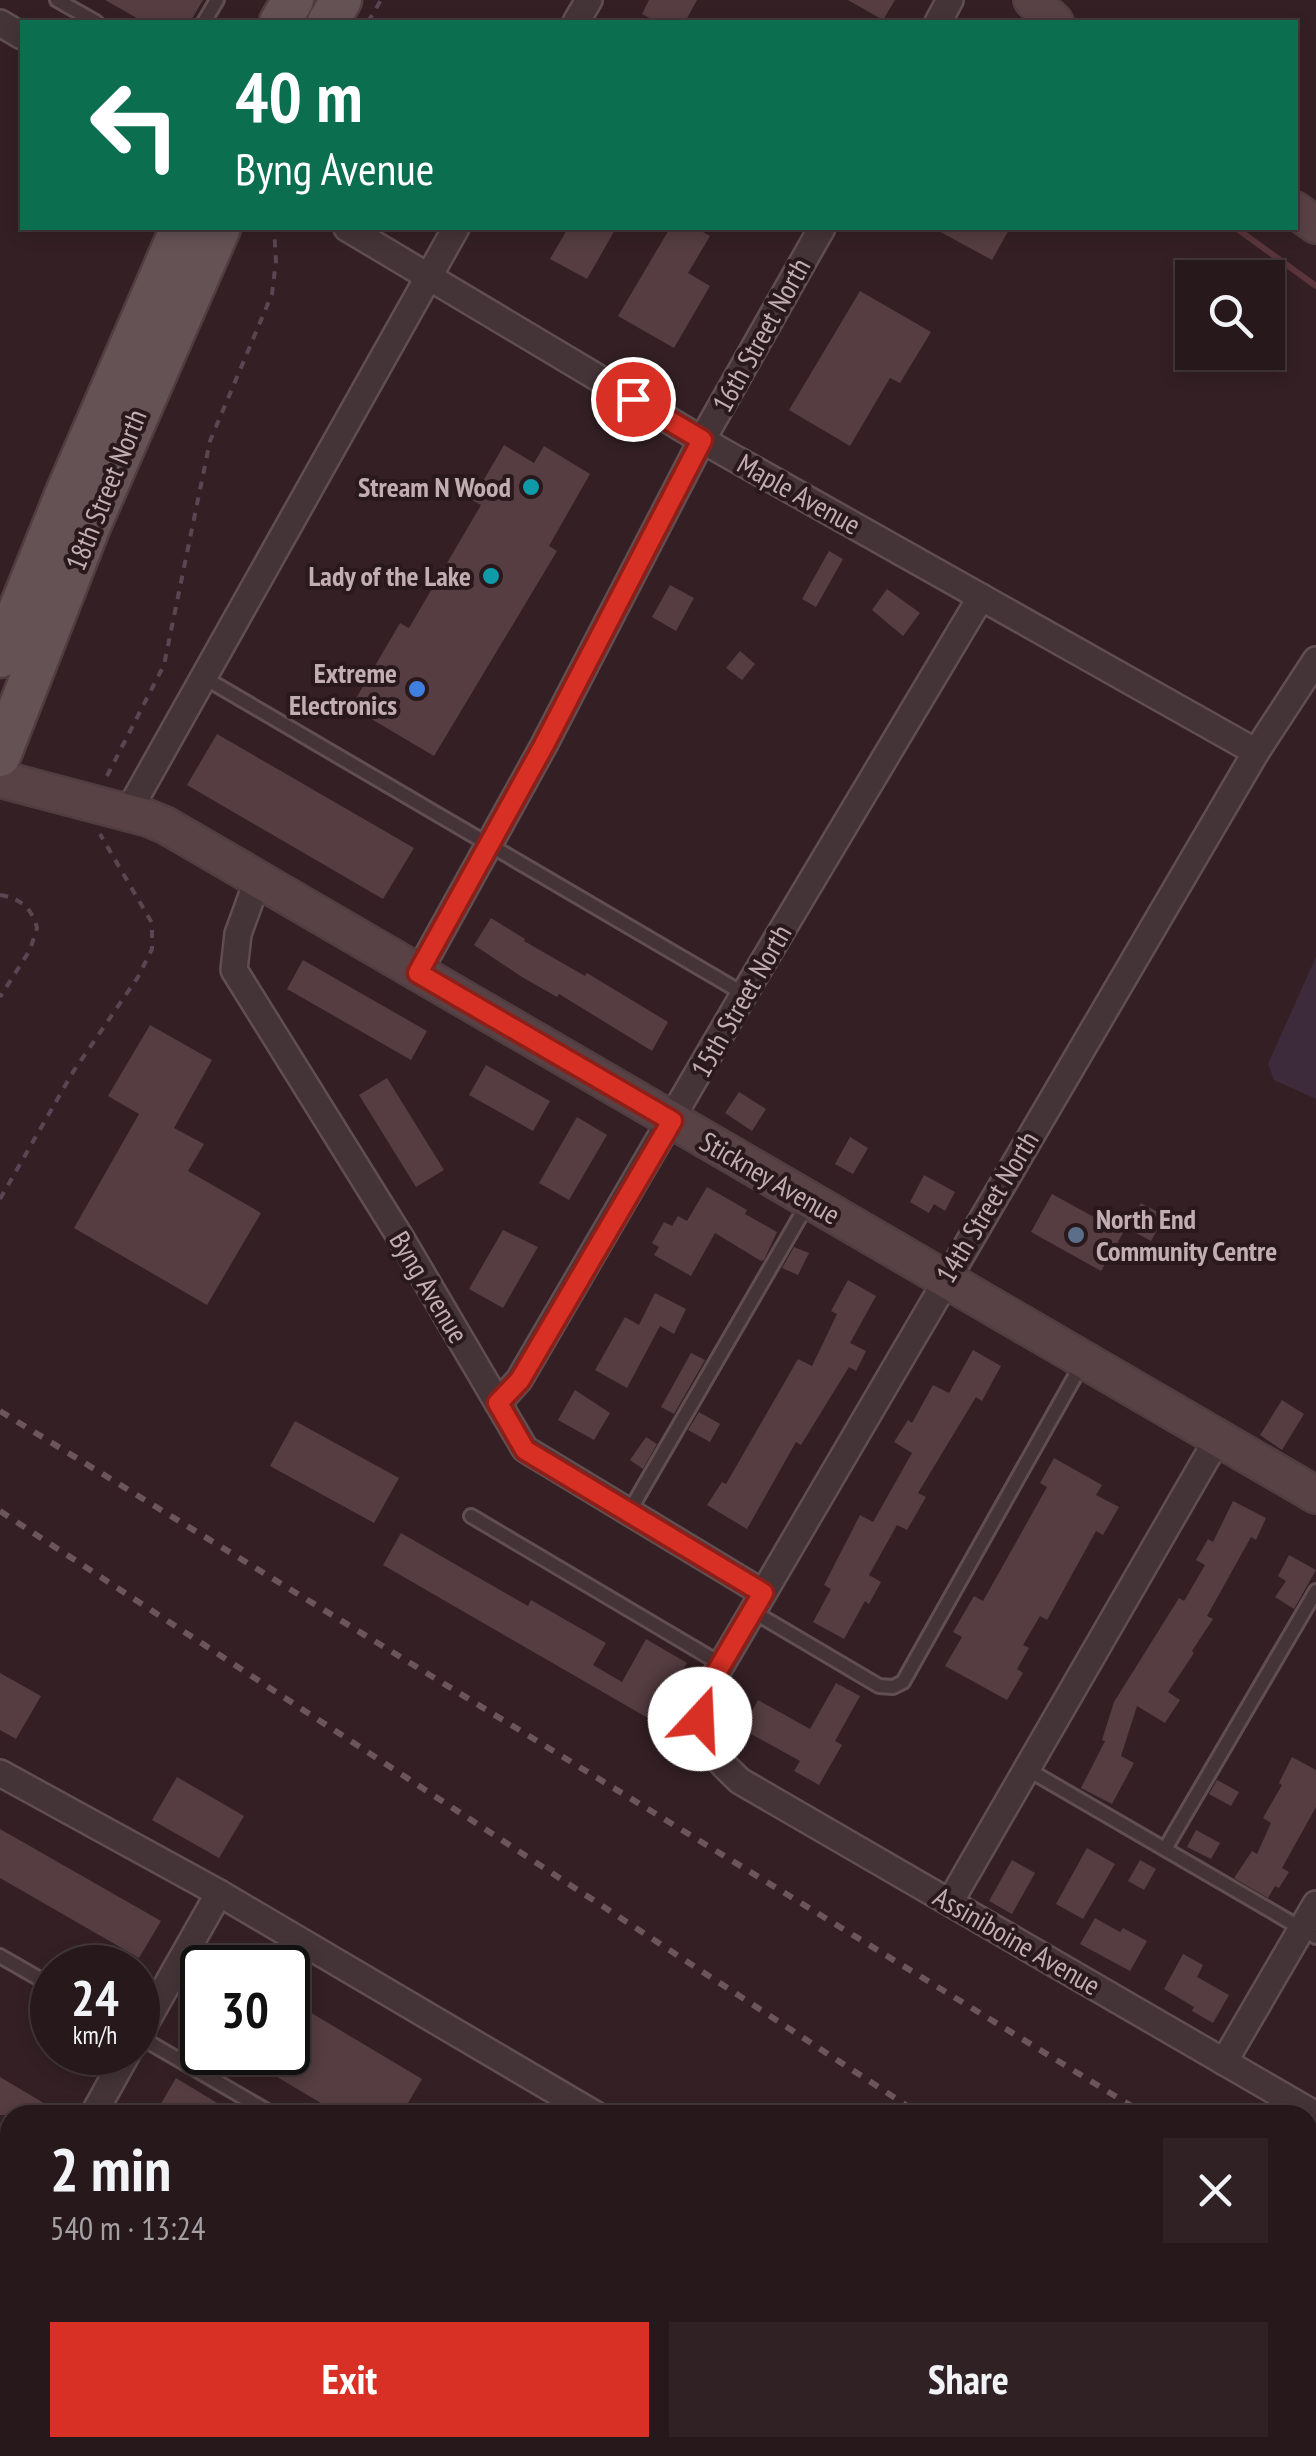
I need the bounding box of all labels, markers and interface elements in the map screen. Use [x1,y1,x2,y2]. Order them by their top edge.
text: 40 m [235,51,363,141]
icon: left [70,60,200,190]
text: Byng Avenue [235,139,434,197]
street label: 16th Street North [703,251,818,418]
map controls [1175,260,1285,370]
button: search [1175,260,1285,370]
pin [591,357,676,442]
icon: arrive [606,372,661,427]
street label: 18th Street North [56,404,155,576]
street label: Maple Avenue [731,445,867,543]
place label: Stream N Wood [358,468,511,505]
marker: Stream N Wood [520,476,542,498]
place label: Lady of the Lake [308,557,471,594]
marker: Lady of the Lake [480,565,502,587]
place label: Extreme Electronics [289,654,397,723]
marker: Extreme Electronics [406,678,428,700]
street label: 15th Street North [682,918,799,1084]
street label: Stickney Avenue [694,1123,847,1233]
street label: 14th Street North [927,1124,1046,1289]
place label: North End Community Centre [1096,1200,1277,1269]
street label: Byng Avenue [382,1224,477,1349]
marker: North End Community Centre [1065,1224,1087,1246]
position arrow [648,1667,752,1771]
street label: Assiniboine Avenue [927,1878,1107,2003]
speed limit sign: 30 [180,1945,310,2075]
text: 24 [71,1965,119,2030]
text: km/h [73,2019,117,2051]
text: 2 min [50,2130,171,2208]
button: close [1163,2138,1268,2243]
text: 540 m · 13:24 [50,2207,205,2249]
button: Exit [50,2322,649,2437]
button: Share [669,2322,1268,2437]

